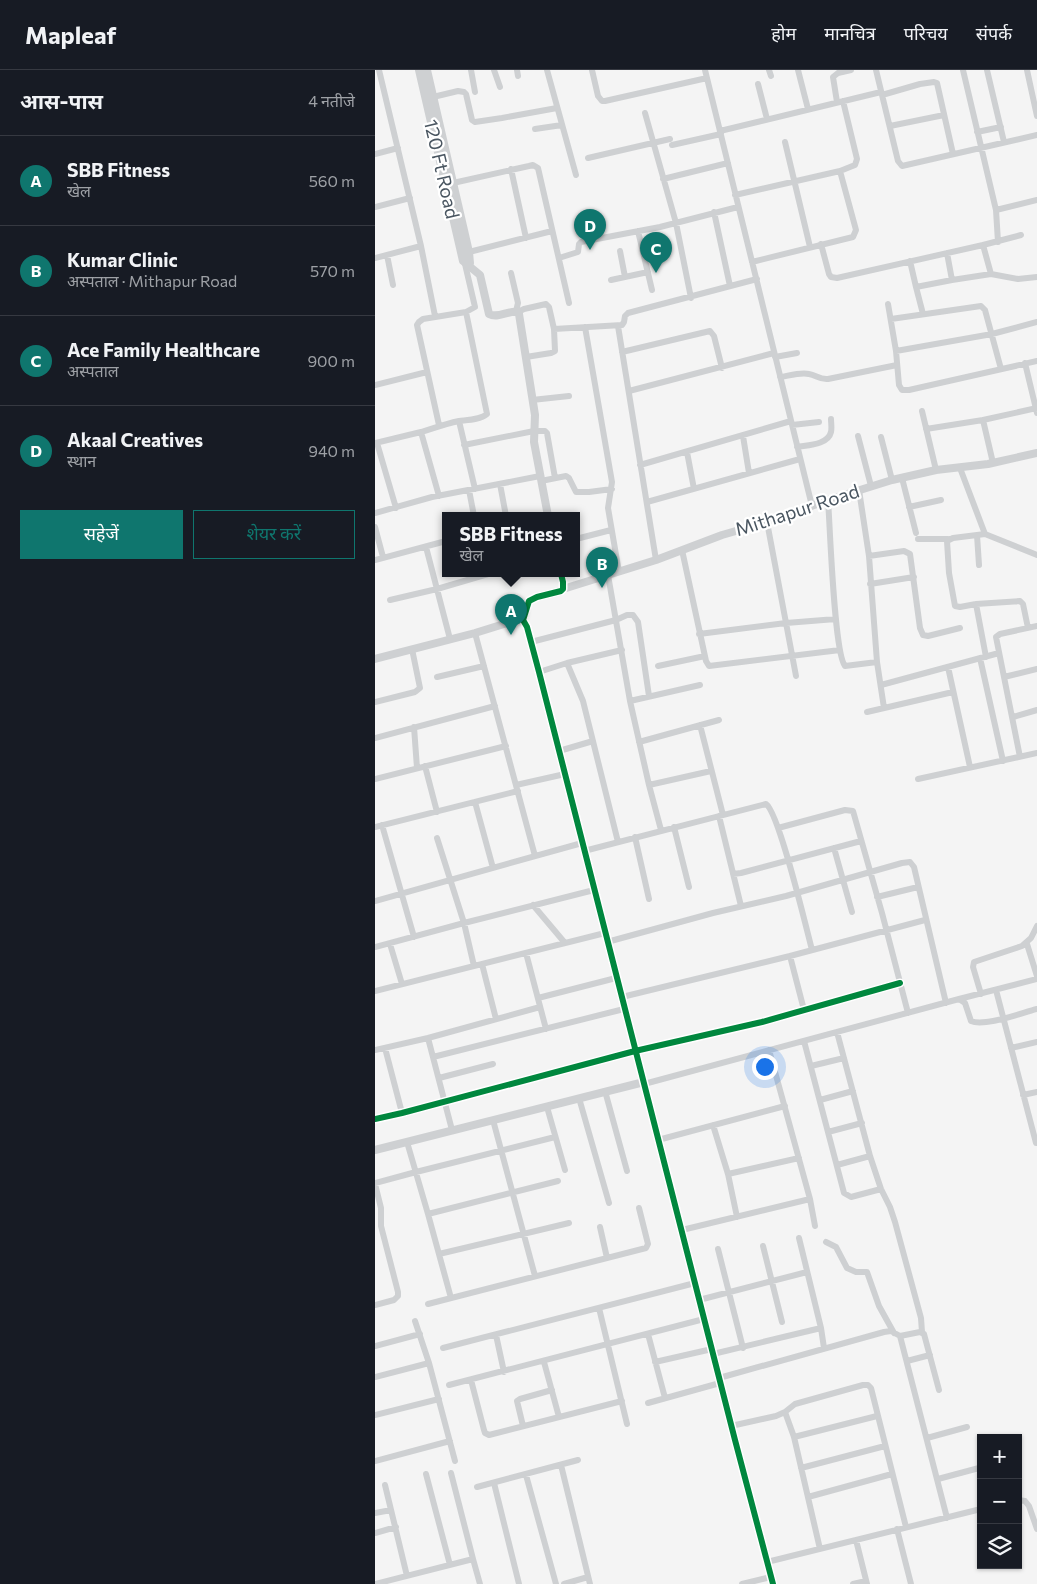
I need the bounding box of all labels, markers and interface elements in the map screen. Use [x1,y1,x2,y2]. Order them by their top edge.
text: Mapleaf [25,20,116,49]
text: होम [771,22,796,44]
text: मानचित्र [824,22,876,44]
text: परिचय [904,22,948,44]
text: संपर्क [976,22,1012,44]
text: आस-पास [20,88,103,113]
text: 4 नतीजे [308,91,355,110]
street label: 120 Ft Road [420,117,465,221]
text: SBB Fitness [67,158,170,181]
text: A [30,171,42,190]
text: 560 m [309,171,355,190]
text: खेल [67,181,91,200]
pin: D [574,209,606,250]
pin: C [640,232,672,273]
text: Kumar Clinic [67,248,178,271]
text: B [31,261,41,280]
text: 570 m [310,261,355,280]
text: अस्पताल · Mithapur Road [67,271,237,290]
text: Ace Family Healthcare [67,338,260,361]
text: C [31,351,41,370]
text: 900 m [307,351,355,370]
text: अस्पताल [67,361,119,380]
text: Akaal Creatives [67,428,203,451]
text: D [30,441,42,460]
text: 940 m [308,441,355,460]
text: स्थान [67,451,96,470]
street label: Mithapur Road [732,479,862,540]
button: सहेजें [20,510,183,559]
button: शेयर करें [193,510,355,559]
popup [442,512,580,577]
text: SBB Fitness [459,522,563,545]
text: खेल [459,545,483,564]
pin: B [586,547,618,588]
pin: A [495,594,527,635]
your location [752,1054,778,1080]
map controls [977,1434,1022,1569]
button: + [977,1434,1022,1479]
button: − [977,1479,1022,1524]
button: layers [977,1524,1022,1569]

